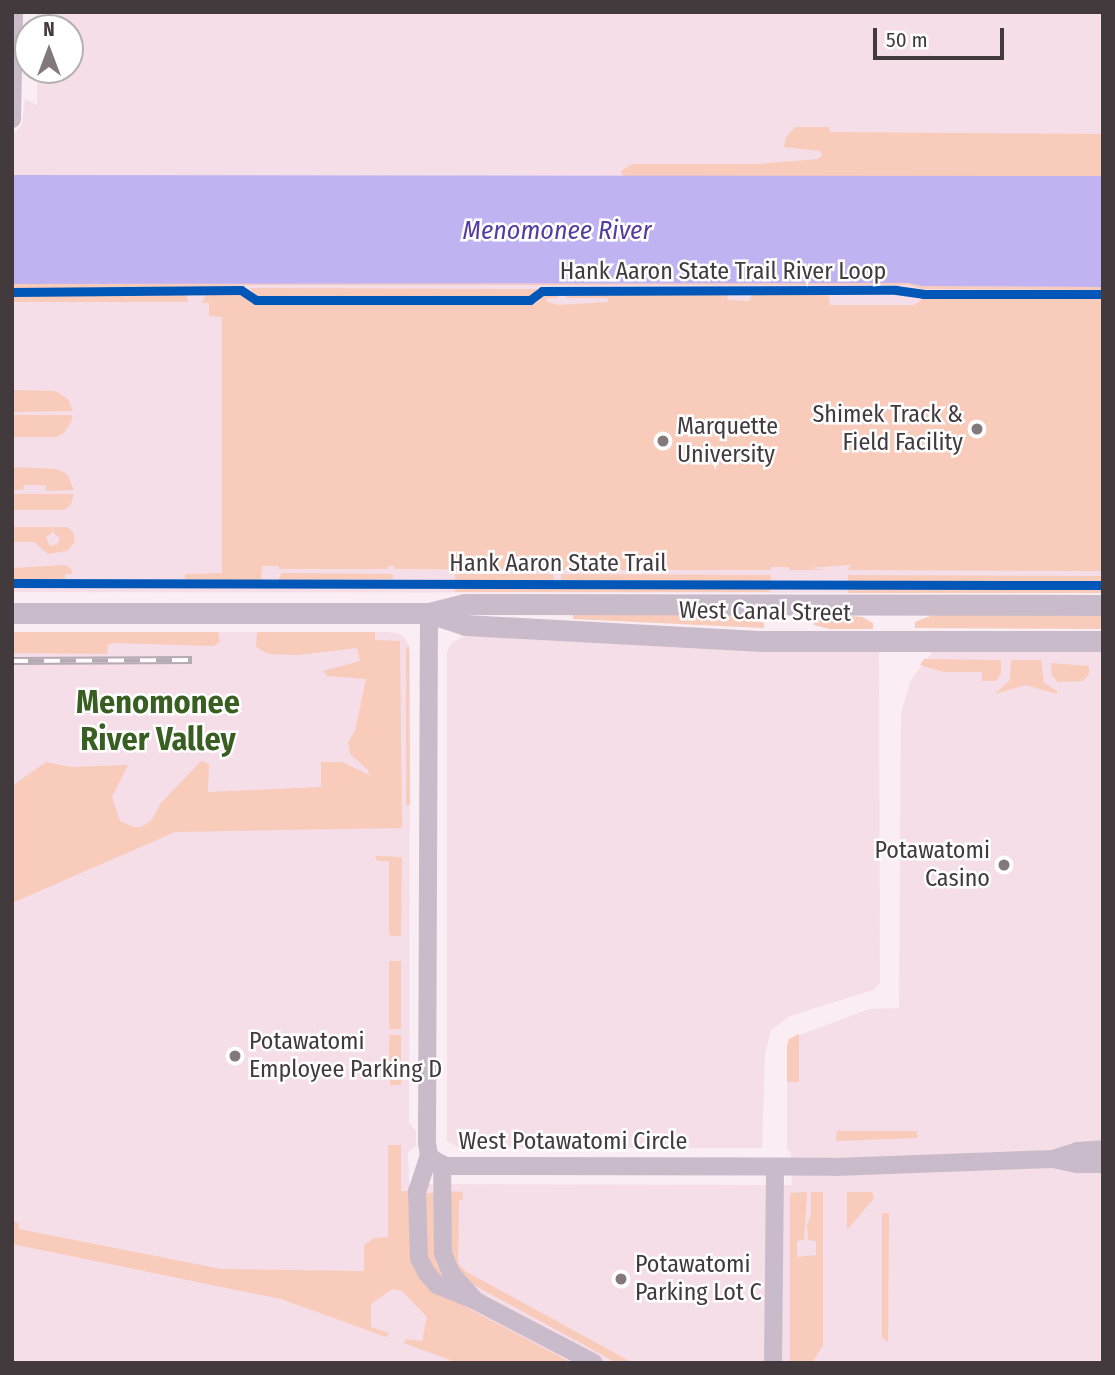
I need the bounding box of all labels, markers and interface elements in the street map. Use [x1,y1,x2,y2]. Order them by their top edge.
north arrow [14,14,84,84]
scale bar [877,14,1008,58]
text: N [43,18,55,41]
text: 50 m [886,27,928,53]
water label: Menomonee River [463,215,651,247]
street label: Hank Aaron State Trail River Loop [560,258,886,286]
place label: Shimek Track & Field Facility [812,401,963,457]
place label: Marquette University [677,413,778,469]
marker: Shimek Track & Field Facility [969,421,985,437]
marker: Marquette University [655,433,671,449]
street label: Hank Aaron State Trail [449,550,667,578]
street label: West Canal Street [679,596,851,628]
district label: Menomonee River Valley [76,684,240,759]
place label: Potawatomi Casino [874,837,990,893]
marker: Potawatomi Casino [996,857,1012,873]
place label: Potawatomi Employee Parking D [249,1028,442,1084]
marker: Potawatomi Employee Parking D [227,1048,243,1064]
street label: West Potawatomi Circle [459,1128,687,1156]
place label: Potawatomi Parking Lot C [635,1251,762,1307]
marker: Potawatomi Parking Lot C [613,1271,629,1287]

